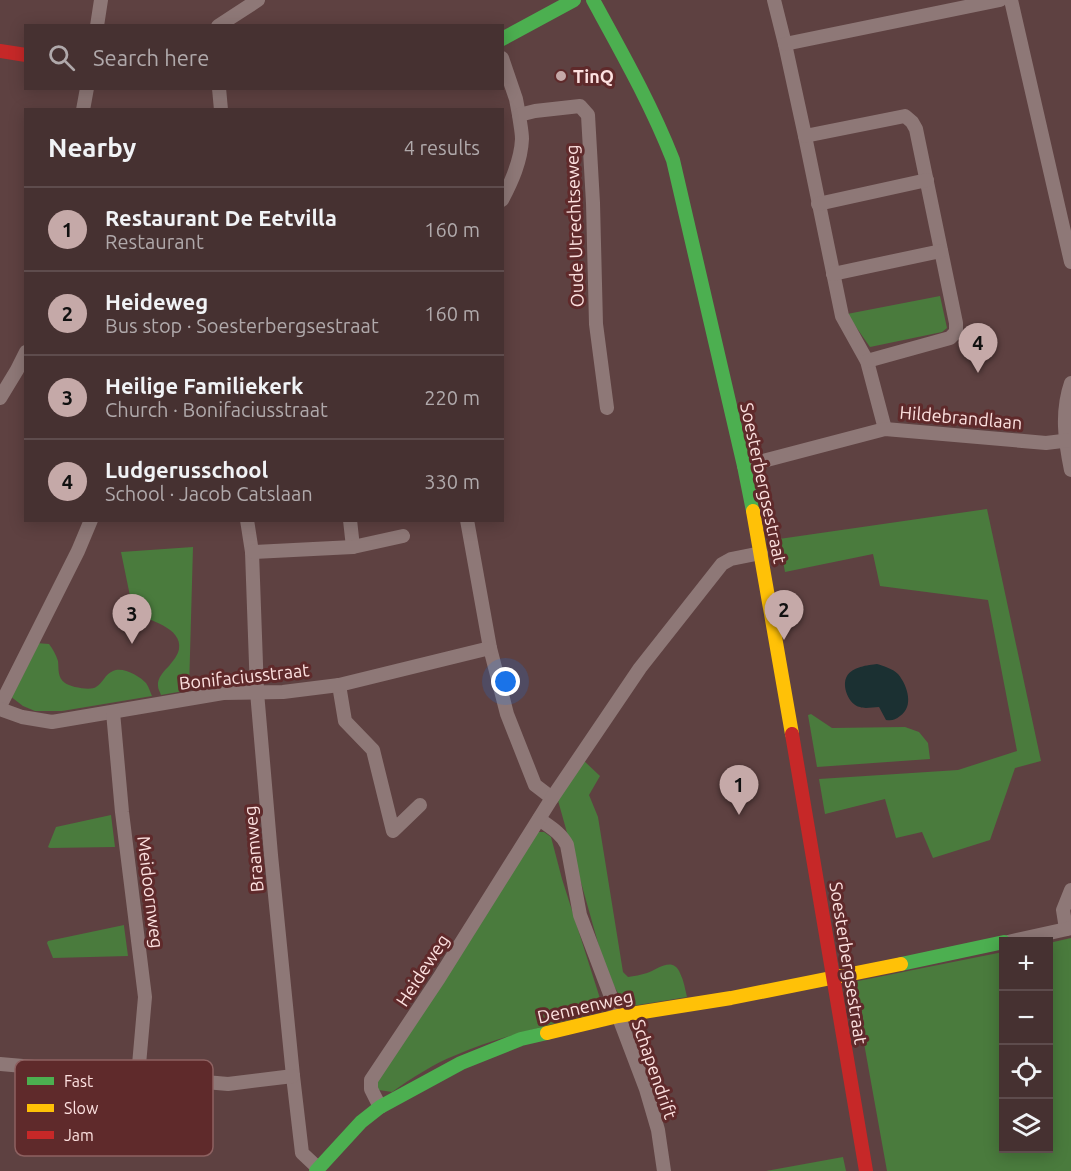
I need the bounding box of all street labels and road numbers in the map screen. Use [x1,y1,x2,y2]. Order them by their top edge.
street label: Oude Utrechtseweg [561,144,587,308]
street label: Soesterbergsestraat [737,401,791,565]
street label: Hildebrandlaan [899,402,1023,432]
street label: Bonifaciusstraat [178,659,310,693]
street label: Braamweg [239,805,267,893]
street label: Meidoornweg [134,835,168,949]
street label: Soesterbergsestraat [826,880,872,1046]
street label: Heideweg [391,930,453,1010]
street label: Dennenweg [535,985,635,1027]
street label: Schapendrift [629,1017,681,1121]

